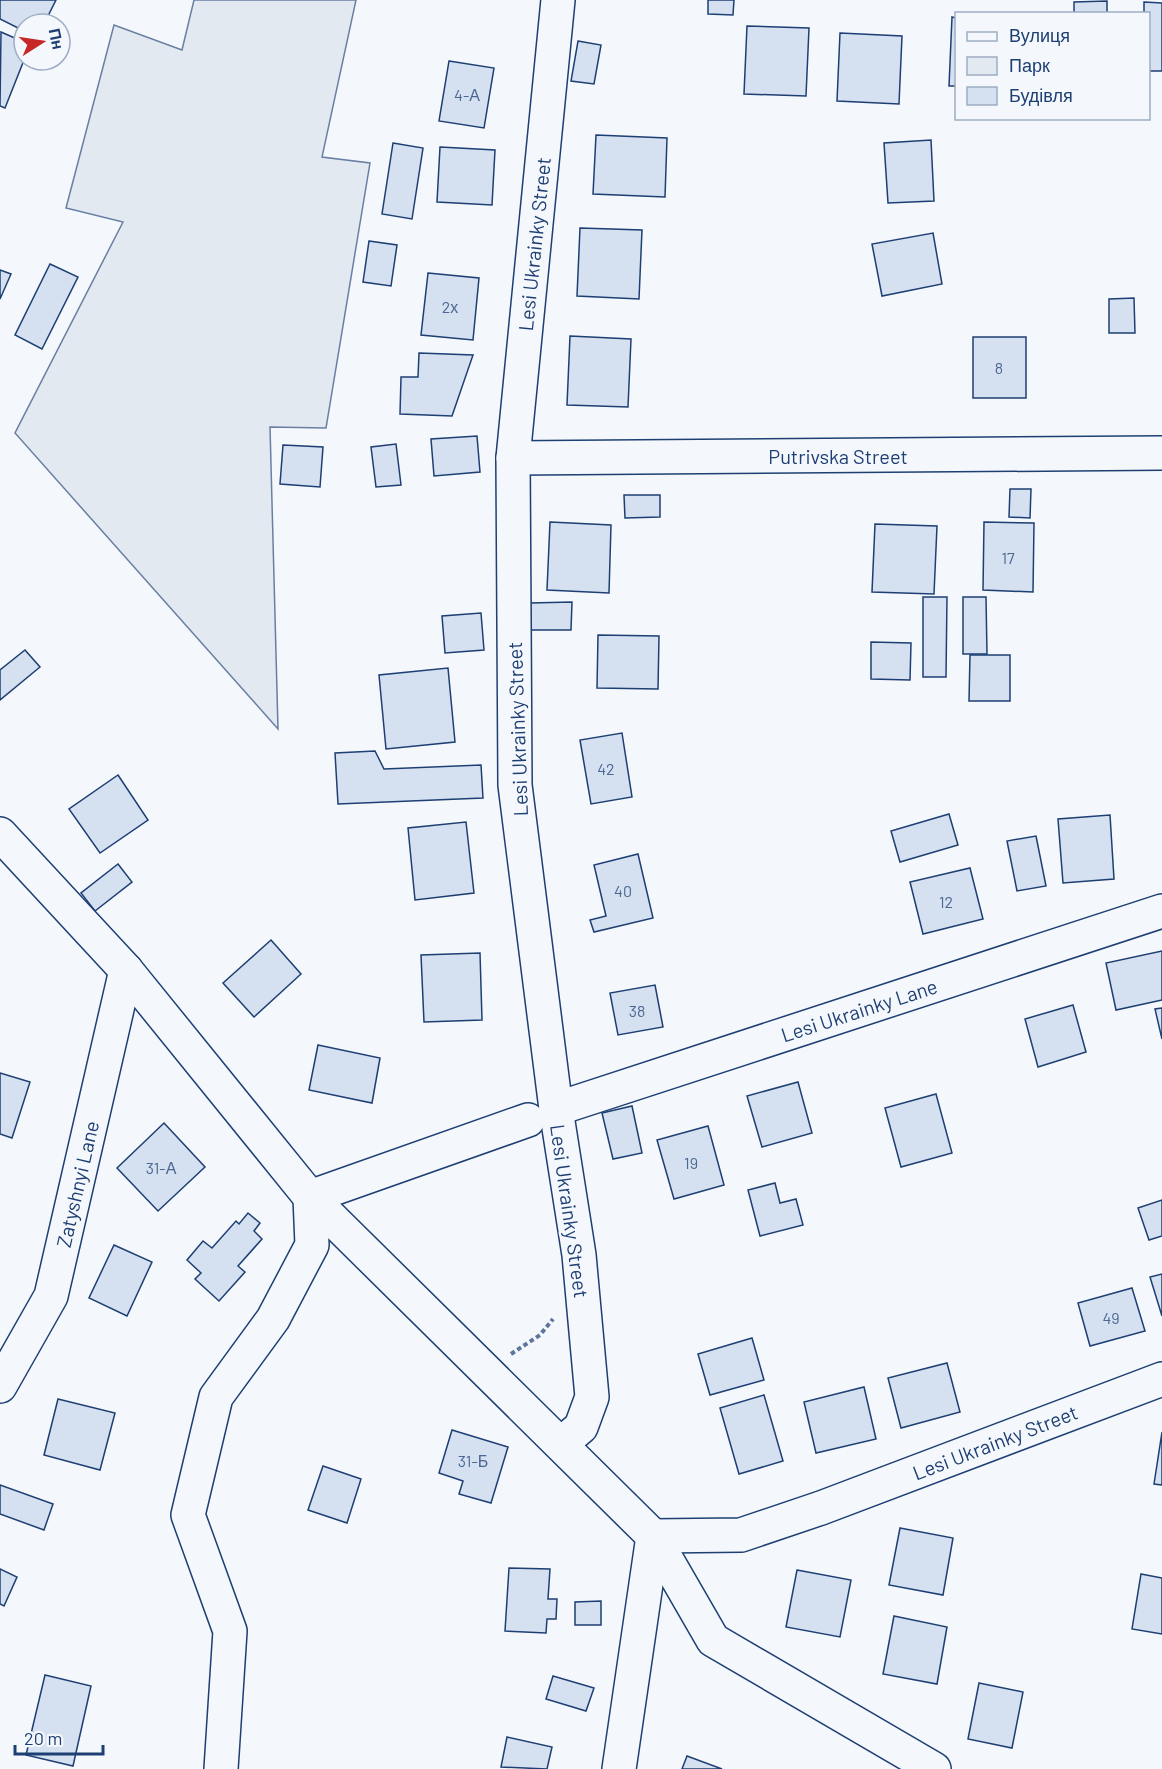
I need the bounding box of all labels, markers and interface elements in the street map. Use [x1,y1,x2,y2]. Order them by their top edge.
north arrow [12,12,72,72]
legend [955,12,1150,120]
text: Вулиця [1009,24,1070,46]
text: Пн [46,26,69,51]
text: Парк [1009,54,1050,76]
text: Будівля [1009,84,1073,106]
house number: 4-А [454,85,480,104]
street label: Lesi Ukrainky Street [513,156,555,332]
house number: 2х [442,297,458,316]
house number: 8 [995,358,1003,377]
street label: Putrivska Street [768,444,908,468]
house number: 17 [1001,548,1015,567]
street label: Lesi Ukrainky Street [502,641,532,817]
house number: 42 [597,759,615,778]
house number: 40 [614,881,632,900]
house number: 12 [939,892,953,911]
street label: Lesi Ukrainky Lane [778,973,940,1047]
house number: 38 [629,1001,645,1020]
street label: Zatyshnyi Lane [51,1118,103,1250]
street label: Lesi Ukrainky Street [546,1123,594,1299]
house number: 19 [684,1153,698,1172]
house number: 31-А [146,1158,177,1177]
house number: 49 [1102,1308,1120,1327]
street label: Lesi Ukrainky Street [909,1399,1081,1485]
house number: 31-Б [458,1451,488,1470]
scale bar [15,1718,104,1756]
text: 20 m [24,1727,62,1749]

